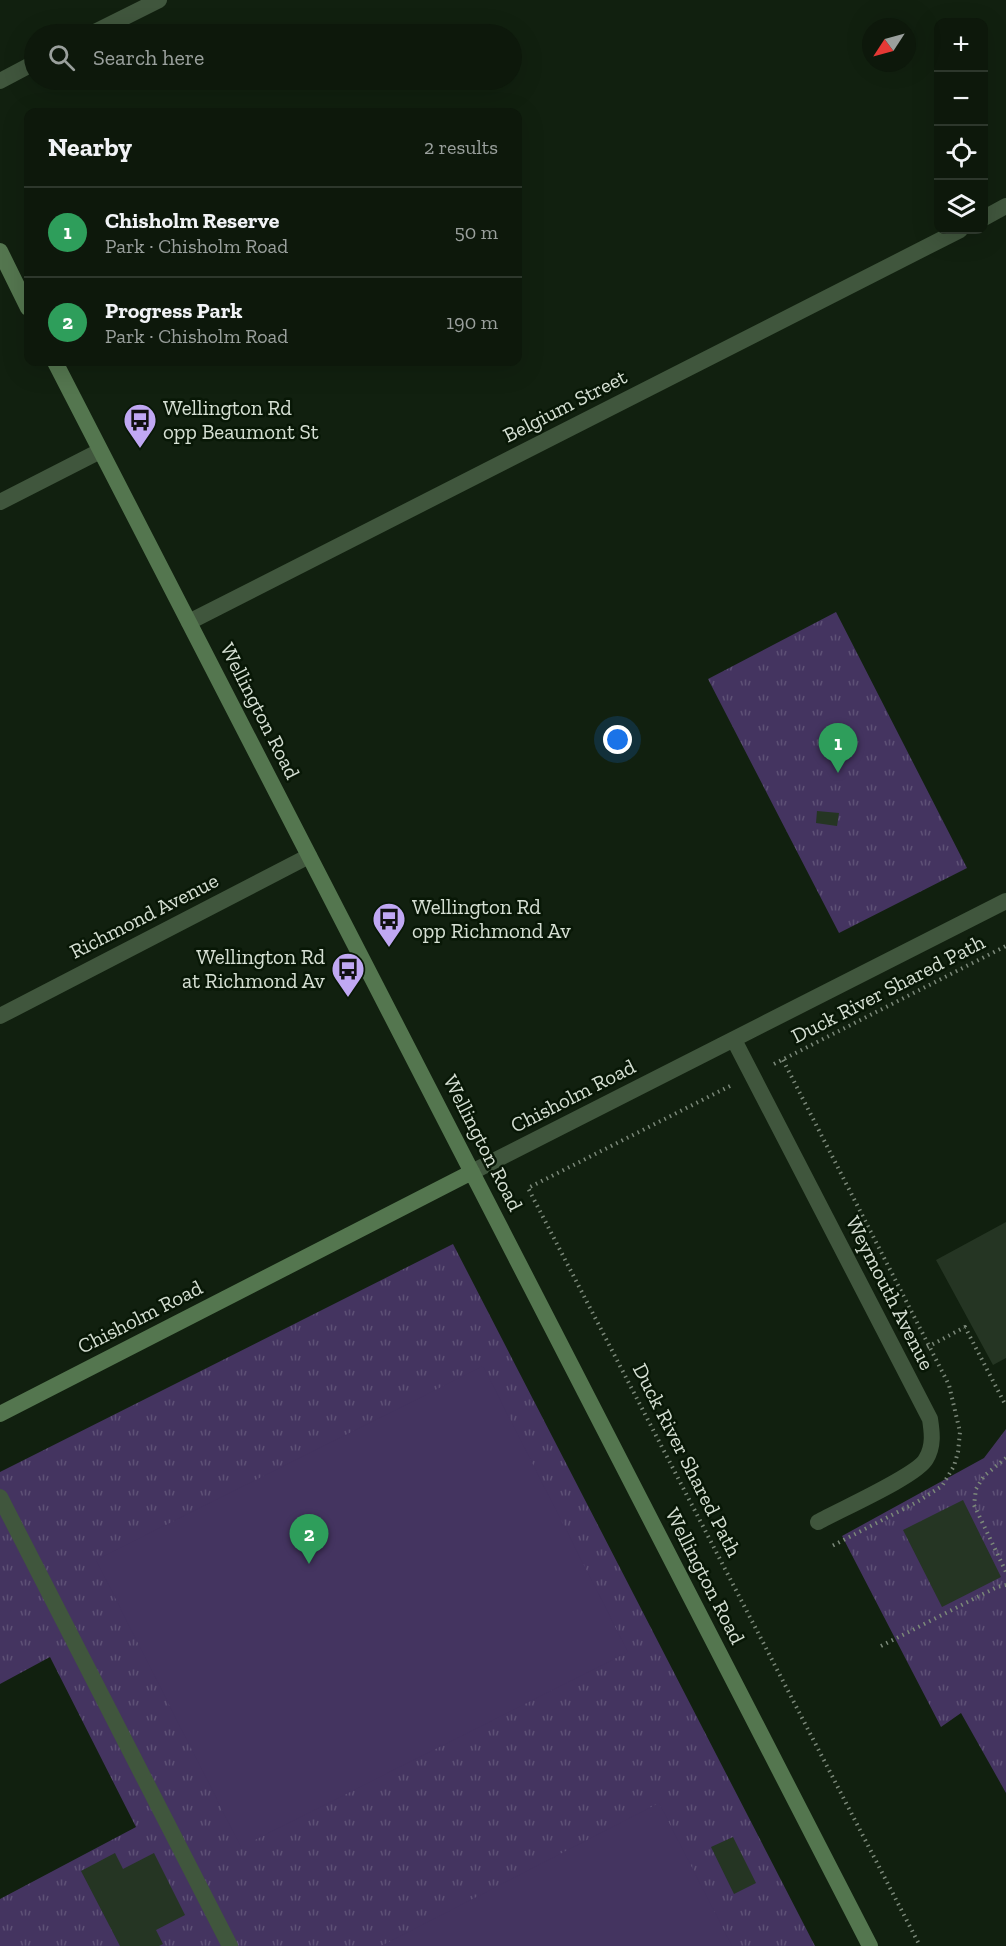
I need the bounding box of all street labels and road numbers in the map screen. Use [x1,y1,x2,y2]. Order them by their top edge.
street label: Belgium Street [499,364,631,447]
street label: Wellington Road [215,638,306,784]
street label: Richmond Avenue [65,867,222,964]
street label: Duck River Shared Path [787,929,989,1048]
street label: Chisholm Road [506,1053,640,1138]
street label: Wellington Road [438,1070,529,1216]
street label: Weymouth Avenue [841,1212,940,1374]
street label: Chisholm Road [73,1274,207,1359]
street label: Duck River Shared Path [628,1359,747,1561]
street label: Wellington Road [660,1503,751,1649]

